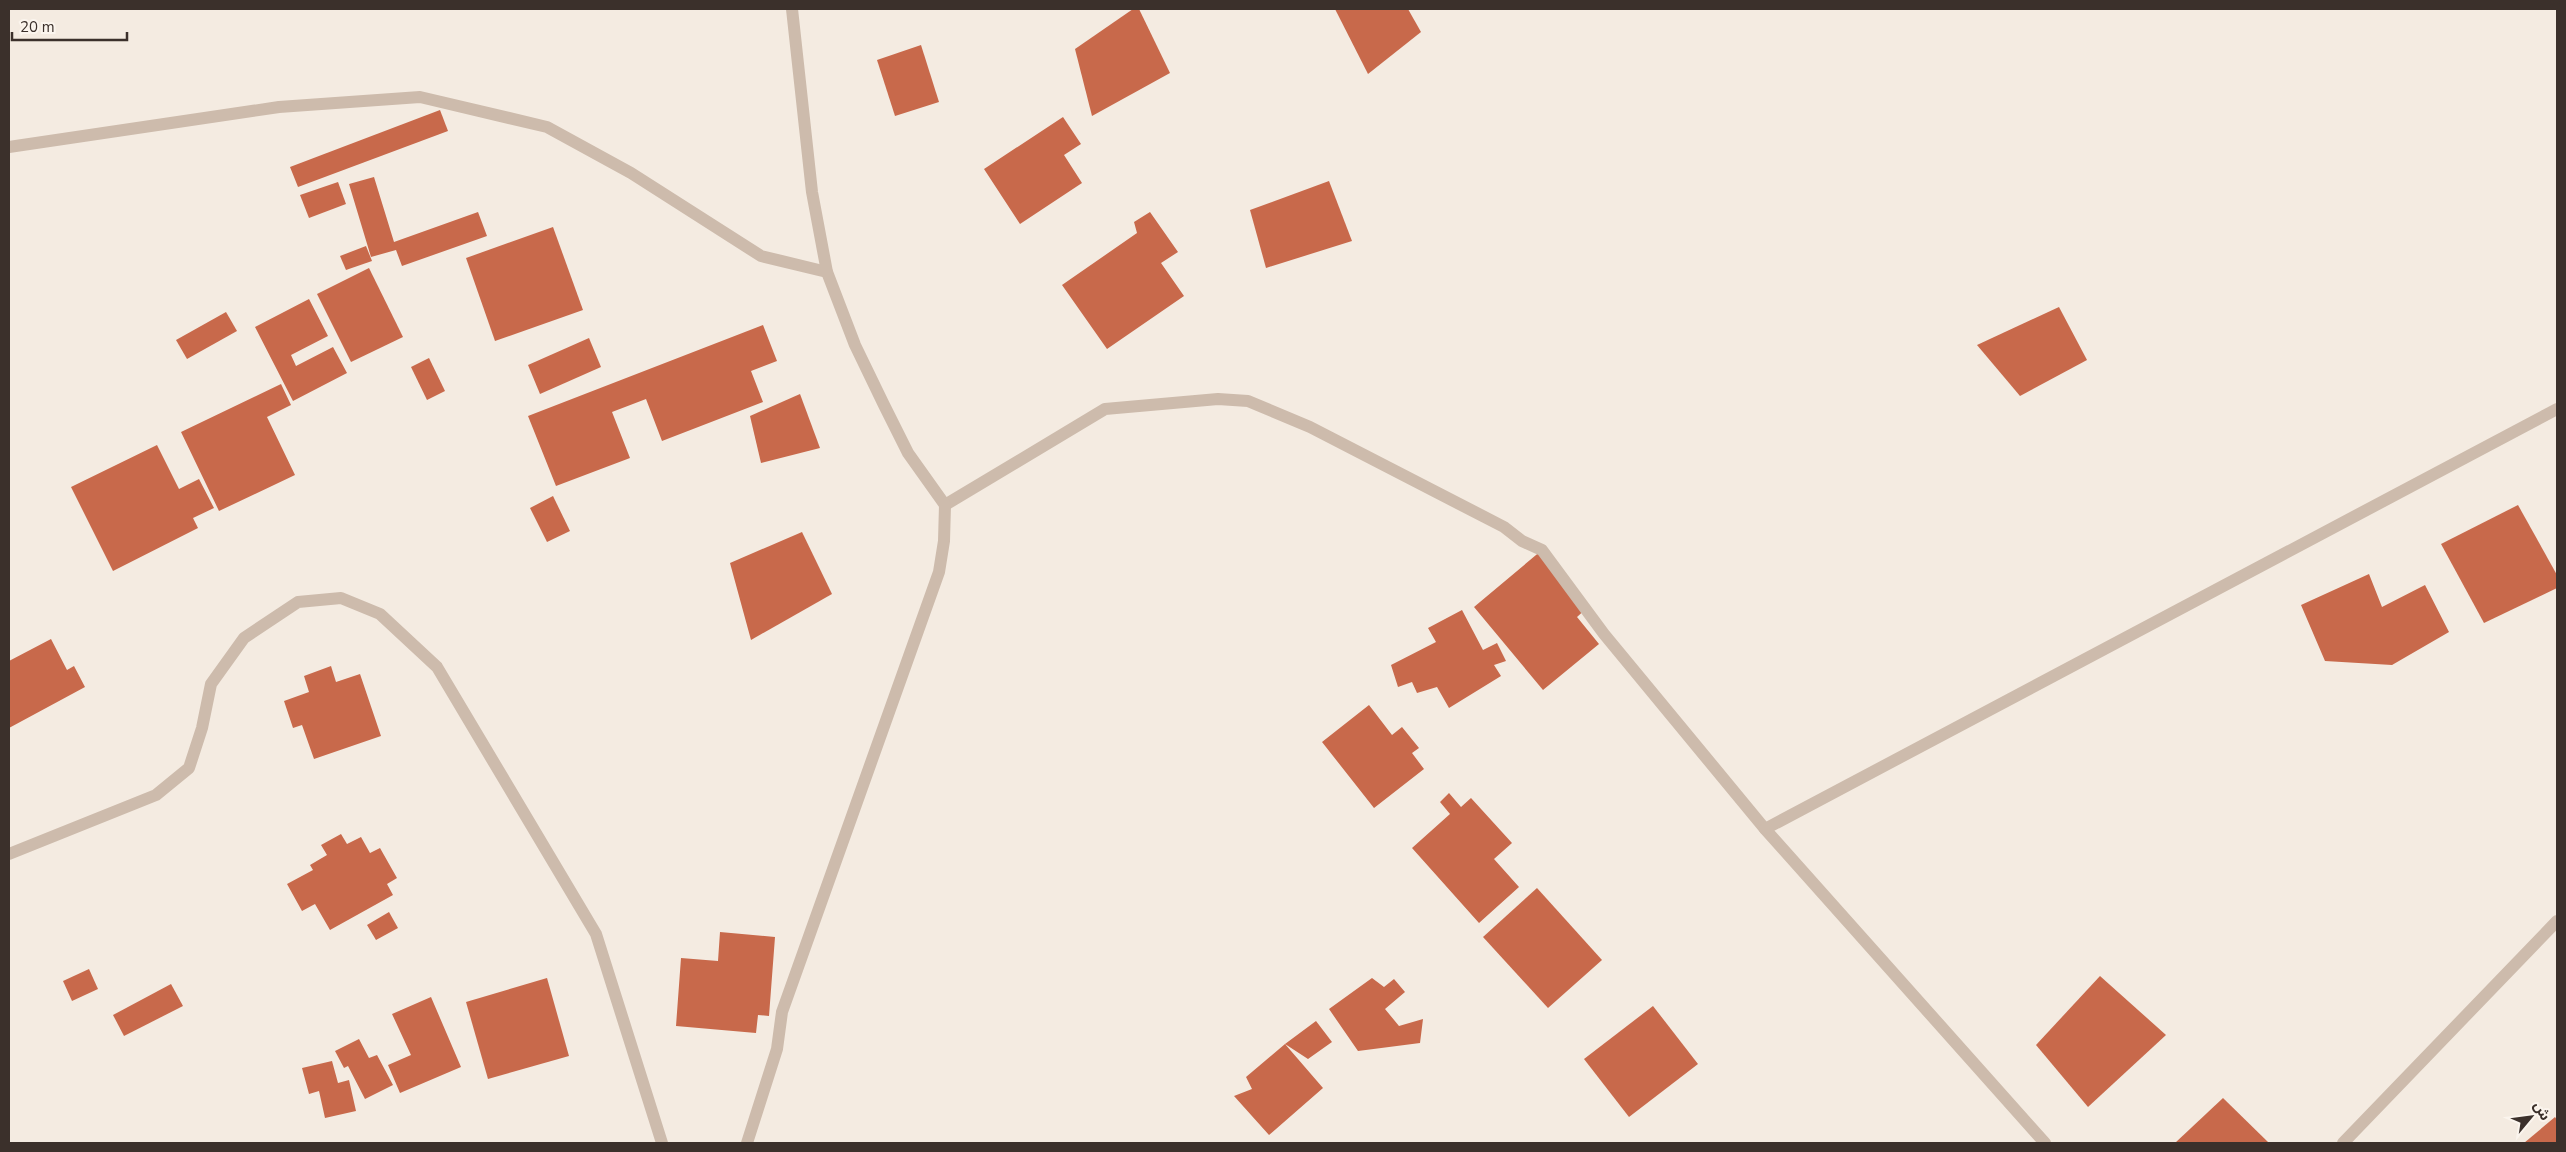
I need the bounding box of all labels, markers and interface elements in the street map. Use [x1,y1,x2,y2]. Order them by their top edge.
scale bar [12,10,128,42]
text: 20 m [20,17,55,37]
north arrow [2506,1092,2556,1142]
text: ش [2529,1098,2555,1124]

